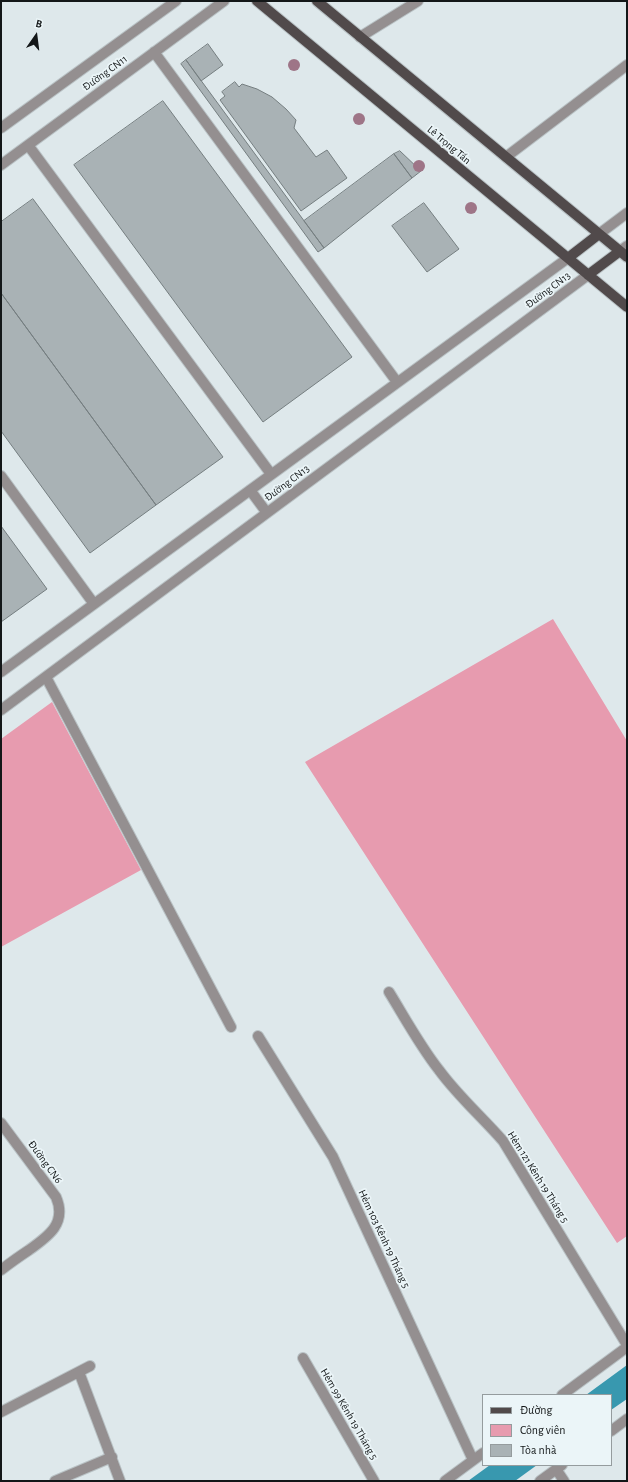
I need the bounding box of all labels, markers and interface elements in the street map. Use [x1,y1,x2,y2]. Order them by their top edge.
north arrow [16,16,56,56]
text: B [35,18,43,30]
street label: Đường CN11 [80,52,130,94]
street label: Lê Trọng Tấn [424,123,474,167]
street label: Đường CN13 [523,269,573,311]
street label: Đường CN13 [262,462,312,504]
street label: Hẻm 121 Kênh 19 Tháng 5 [504,1129,572,1225]
street label: Đường CN6 [25,1138,65,1186]
street label: Hẻm 103 Kênh 19 Tháng 5 [355,1188,413,1290]
street label: Hẻm 99 Kênh 19 Tháng 5 [317,1366,381,1462]
legend [482,1394,612,1466]
text: Đường [520,1404,552,1416]
text: Công viên [520,1424,566,1436]
text: Tòa nhà [520,1444,556,1456]

